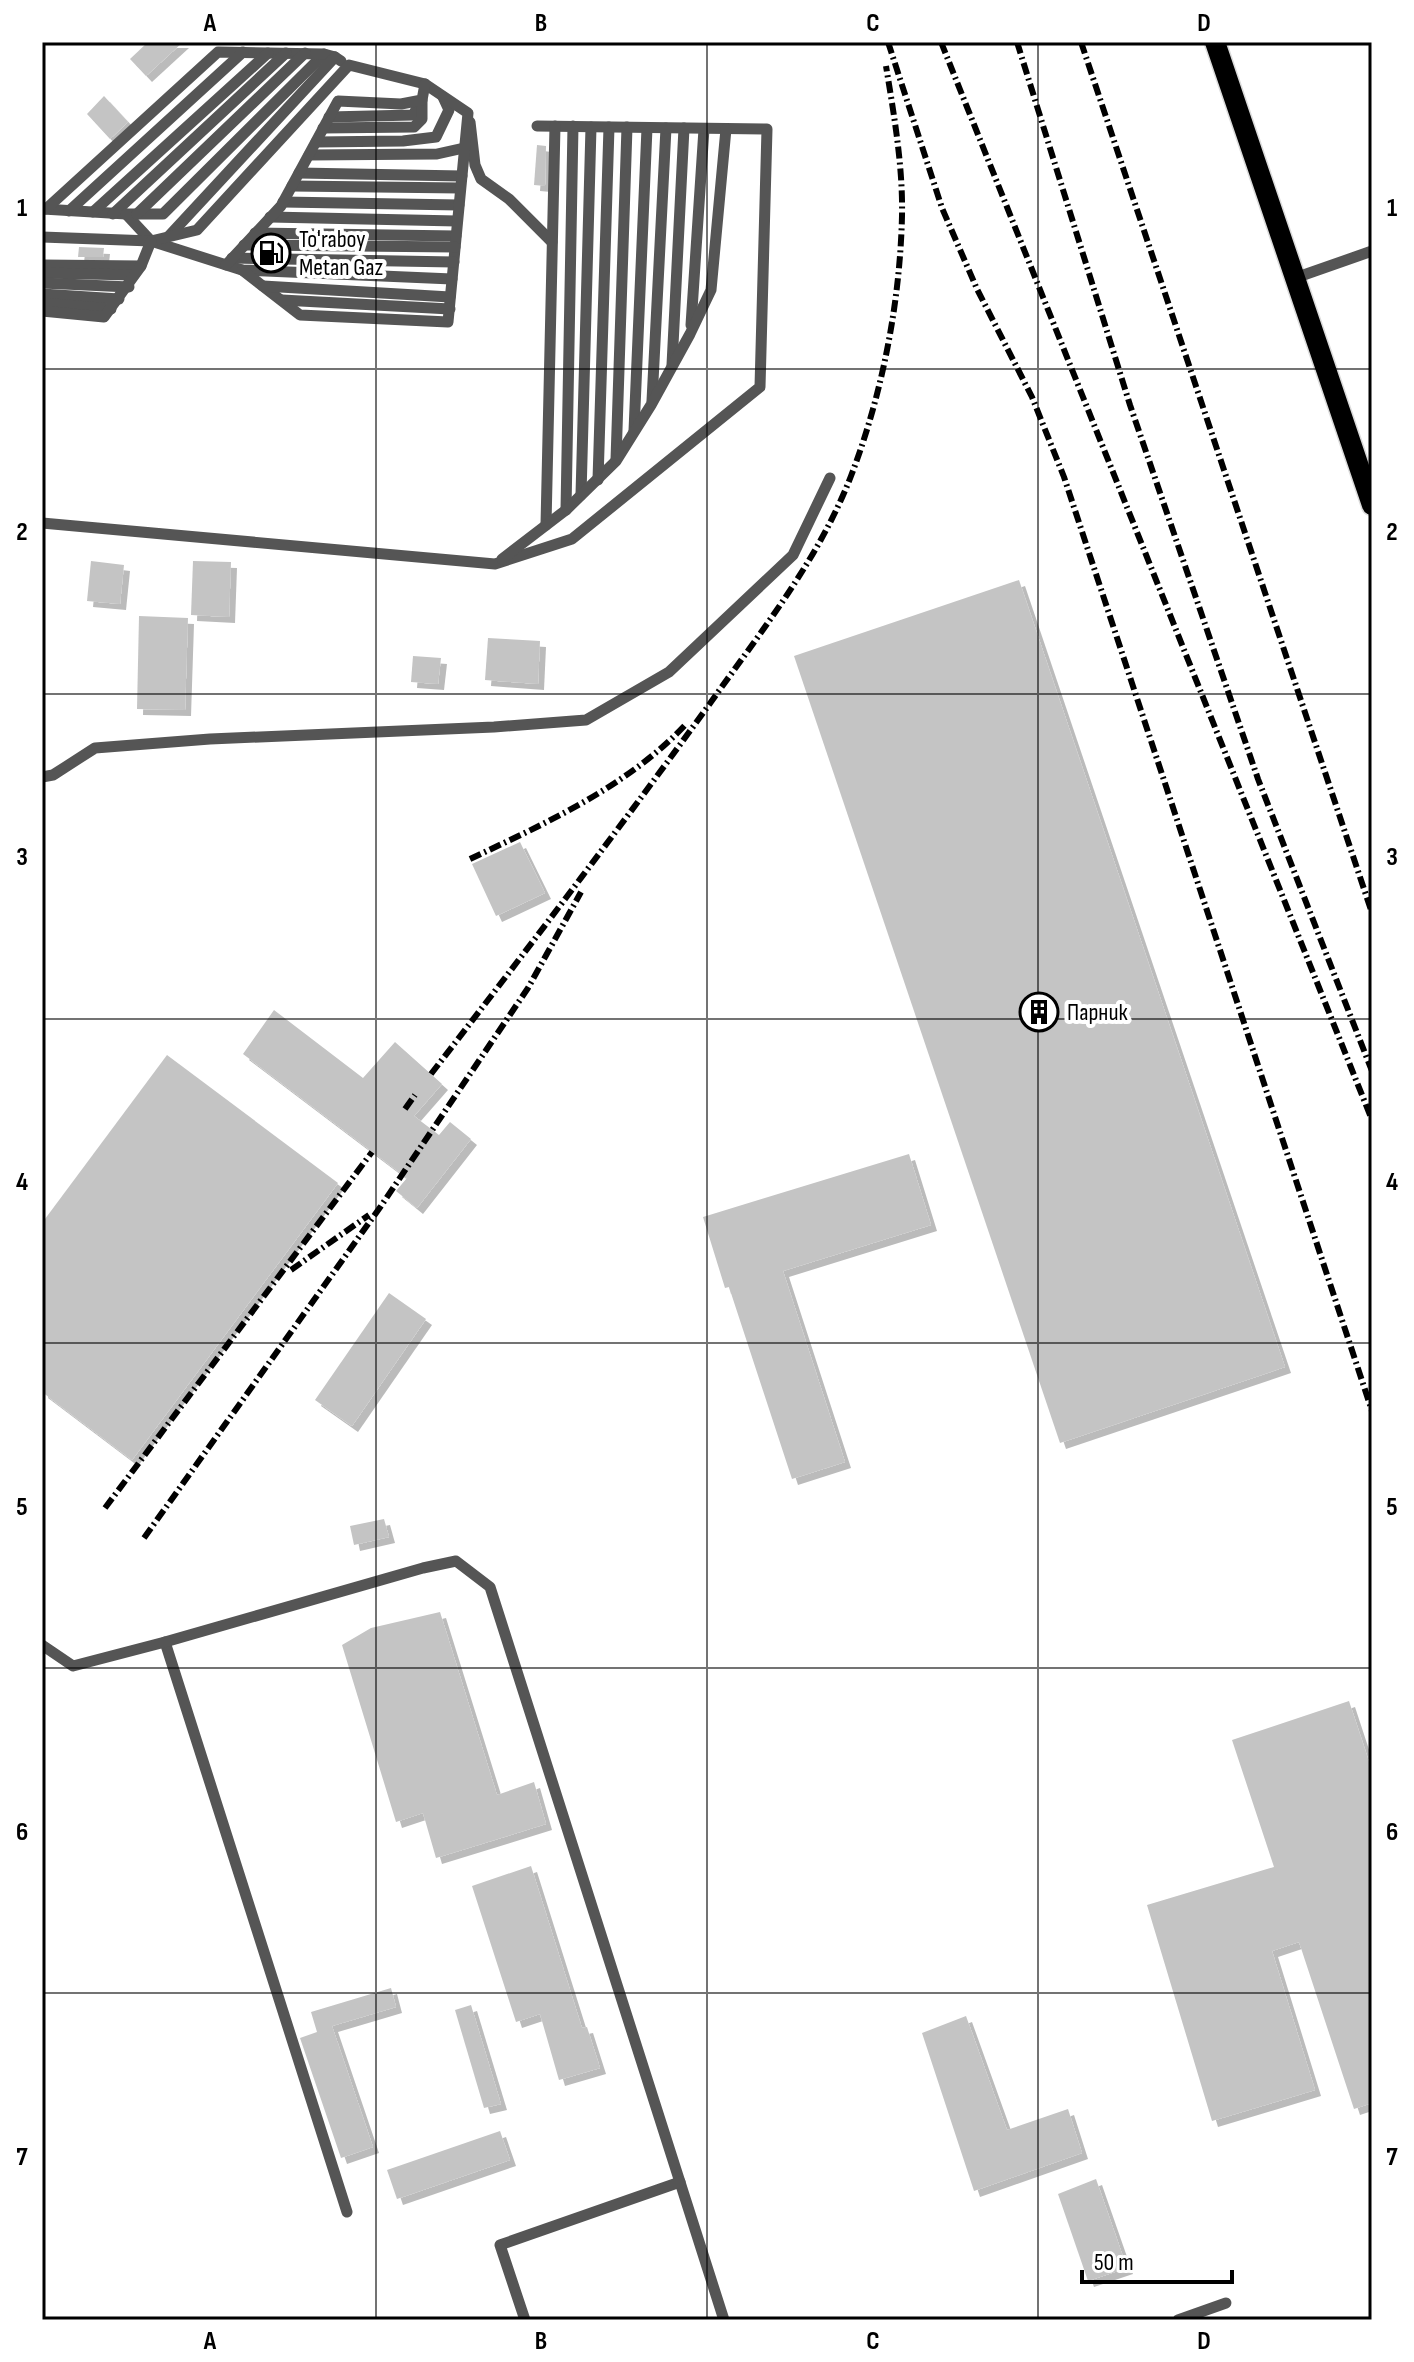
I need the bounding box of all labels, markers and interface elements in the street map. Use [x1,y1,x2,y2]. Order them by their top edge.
text: A [203,8,217,39]
text: B [535,8,547,39]
text: C [866,8,880,39]
text: D [1197,8,1211,39]
text: 1 [17,193,27,224]
text: 1 [1387,193,1397,224]
place label: To'raboy Metan Gaz [299,225,383,282]
fuel station icon: To'raboy Metan Gaz [250,232,292,274]
text: 2 [16,517,28,548]
text: 2 [1386,517,1398,548]
text: 3 [16,842,28,873]
text: 3 [1386,842,1398,873]
building icon: Парник [1018,991,1060,1033]
place label: Парник [1067,998,1128,1027]
text: 4 [16,1167,28,1198]
text: 4 [1386,1167,1398,1198]
text: 5 [16,1492,28,1523]
text: 5 [1386,1492,1398,1523]
text: 6 [16,1817,28,1848]
text: 6 [1386,1817,1398,1848]
text: 7 [16,2142,28,2173]
text: 7 [1386,2142,1398,2173]
scale bar [1082,2234,1232,2284]
text: 50 m [1094,2248,1134,2277]
text: A [203,2326,217,2357]
text: B [535,2326,547,2357]
text: C [866,2326,880,2357]
text: D [1197,2326,1211,2357]

